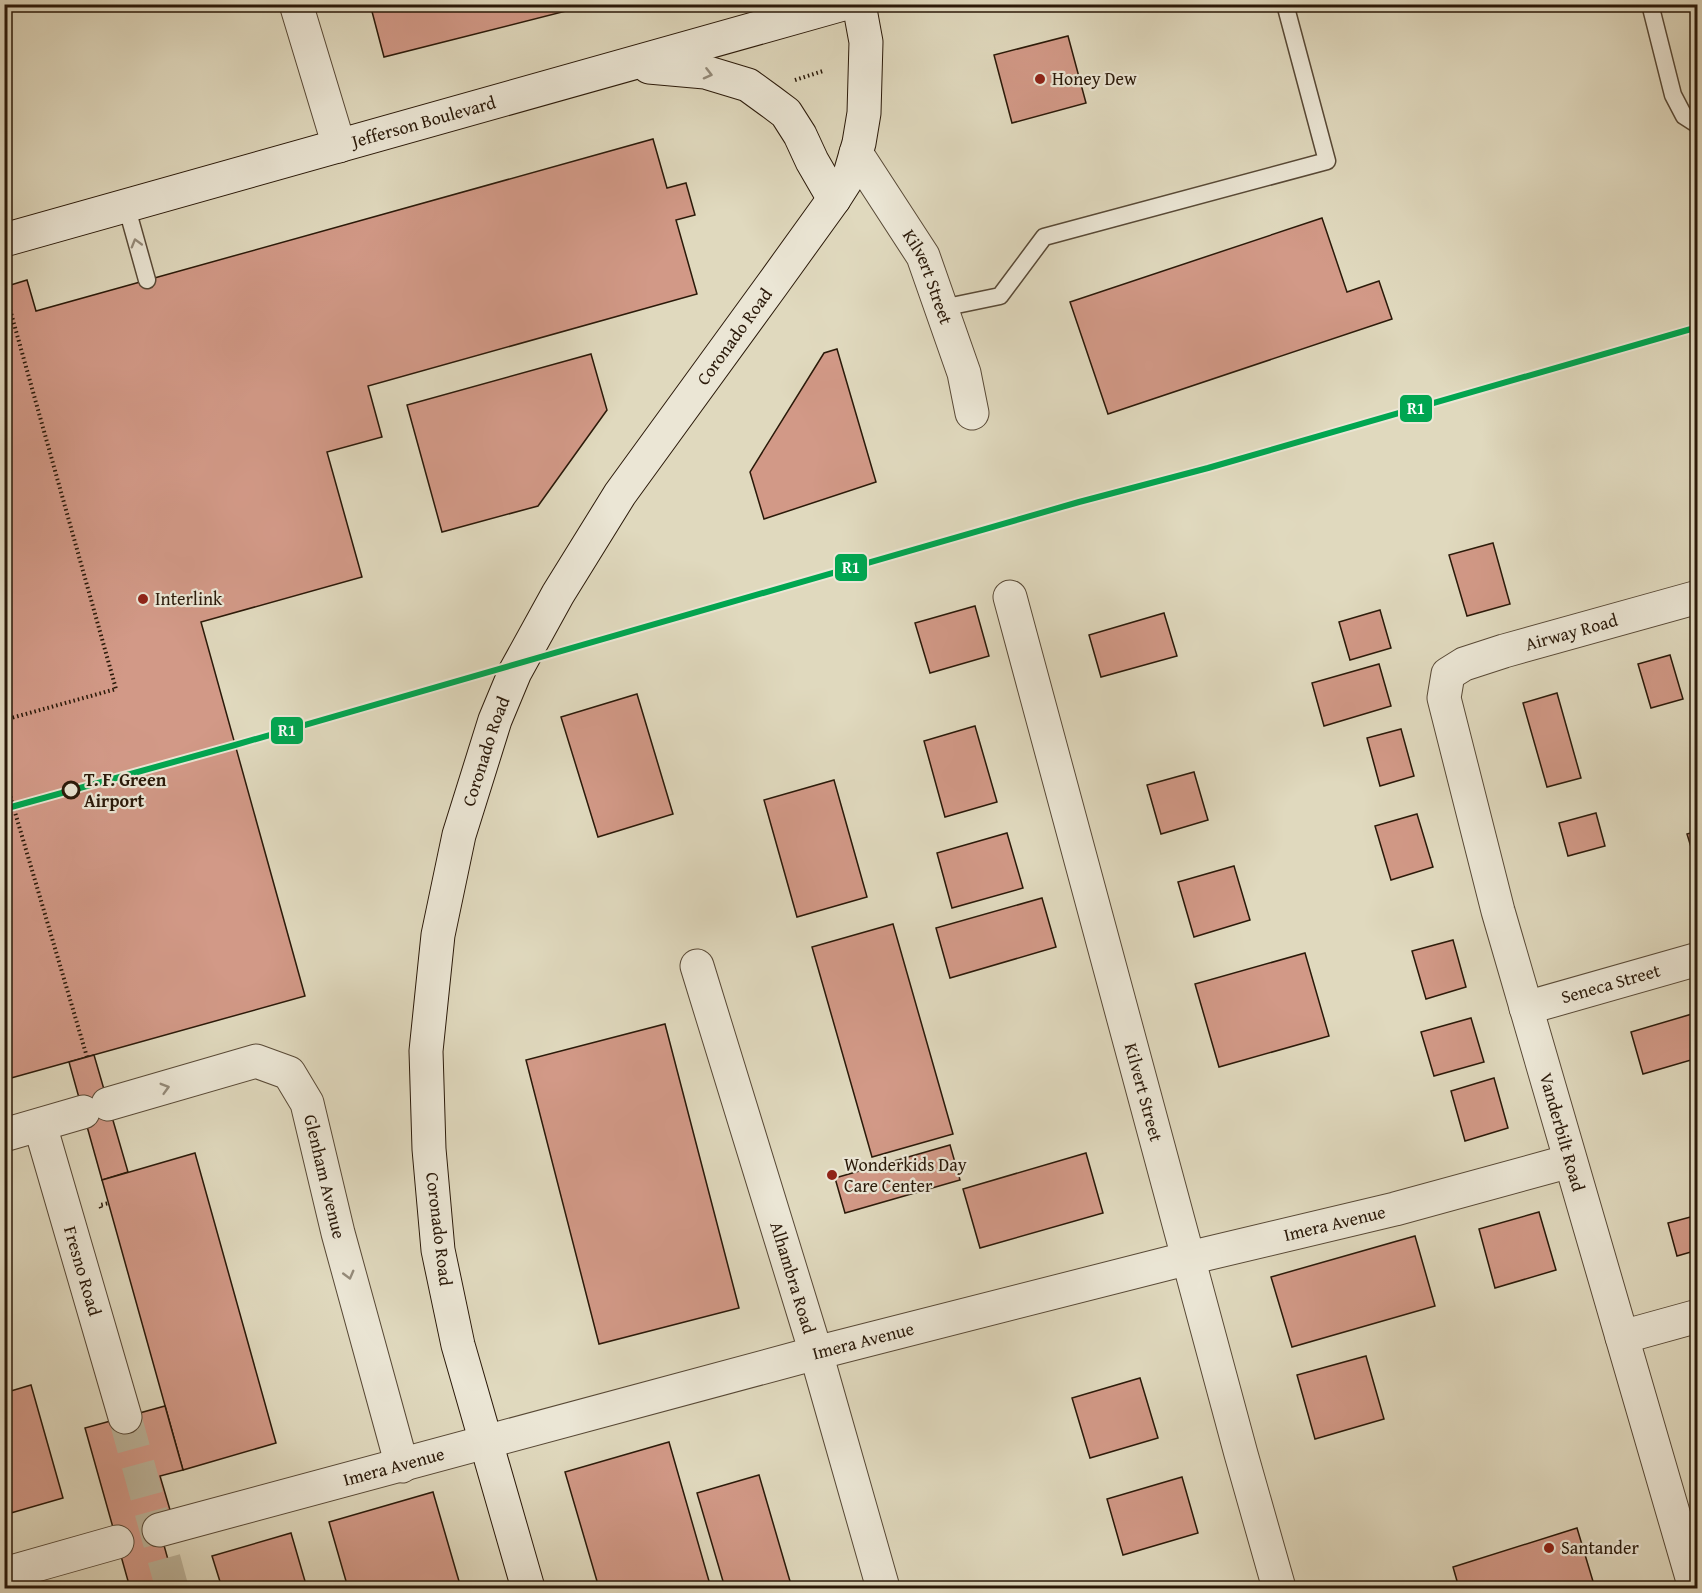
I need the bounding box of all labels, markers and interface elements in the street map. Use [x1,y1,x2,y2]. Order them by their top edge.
place label: Honey Dew [1052,65,1137,92]
one-way arrow [703,66,713,79]
marker: Honey Dew [1033,72,1047,86]
street label: Jefferson Boulevard [346,88,499,155]
street label: Kilvert Street [896,224,960,329]
one-way arrow [131,238,144,248]
street label: Coronado Road [689,282,779,391]
line badge: R1 [1399,394,1433,423]
text: R1 [1407,396,1425,420]
line badge: R1 [834,553,868,582]
text: R1 [842,555,860,579]
place label: Interlink [155,585,223,612]
marker: Interlink [136,592,150,606]
street label: Airway Road [1522,606,1621,658]
street label: Coronado Road [455,692,517,810]
line badge: R1 [270,716,304,745]
text: R1 [278,718,296,742]
place label: T. F. Green Airport [84,766,167,814]
marker: T. F. Green Airport [62,781,80,799]
street label: Seneca Street [1558,956,1664,1010]
street label: Kilvert Street [1118,1040,1170,1145]
street label: Vanderbilt Road [1533,1069,1592,1195]
one-way arrow [159,1083,169,1095]
street label: Glenham Avenue [297,1112,353,1242]
place label: Wonderkids Day Care Center [844,1151,967,1199]
marker: Wonderkids Day Care Center [825,1168,839,1182]
street label: Coronado Road [419,1171,460,1288]
street label: Imera Avenue [1281,1198,1388,1248]
street label: Alhambra Road [763,1218,823,1337]
street label: Fresno Road [57,1223,109,1319]
one-way arrow [342,1269,354,1279]
street label: Imera Avenue [809,1315,917,1366]
street label: Imera Avenue [340,1440,447,1493]
place label: Santander [1561,1534,1639,1561]
marker: Santander [1542,1541,1556,1555]

